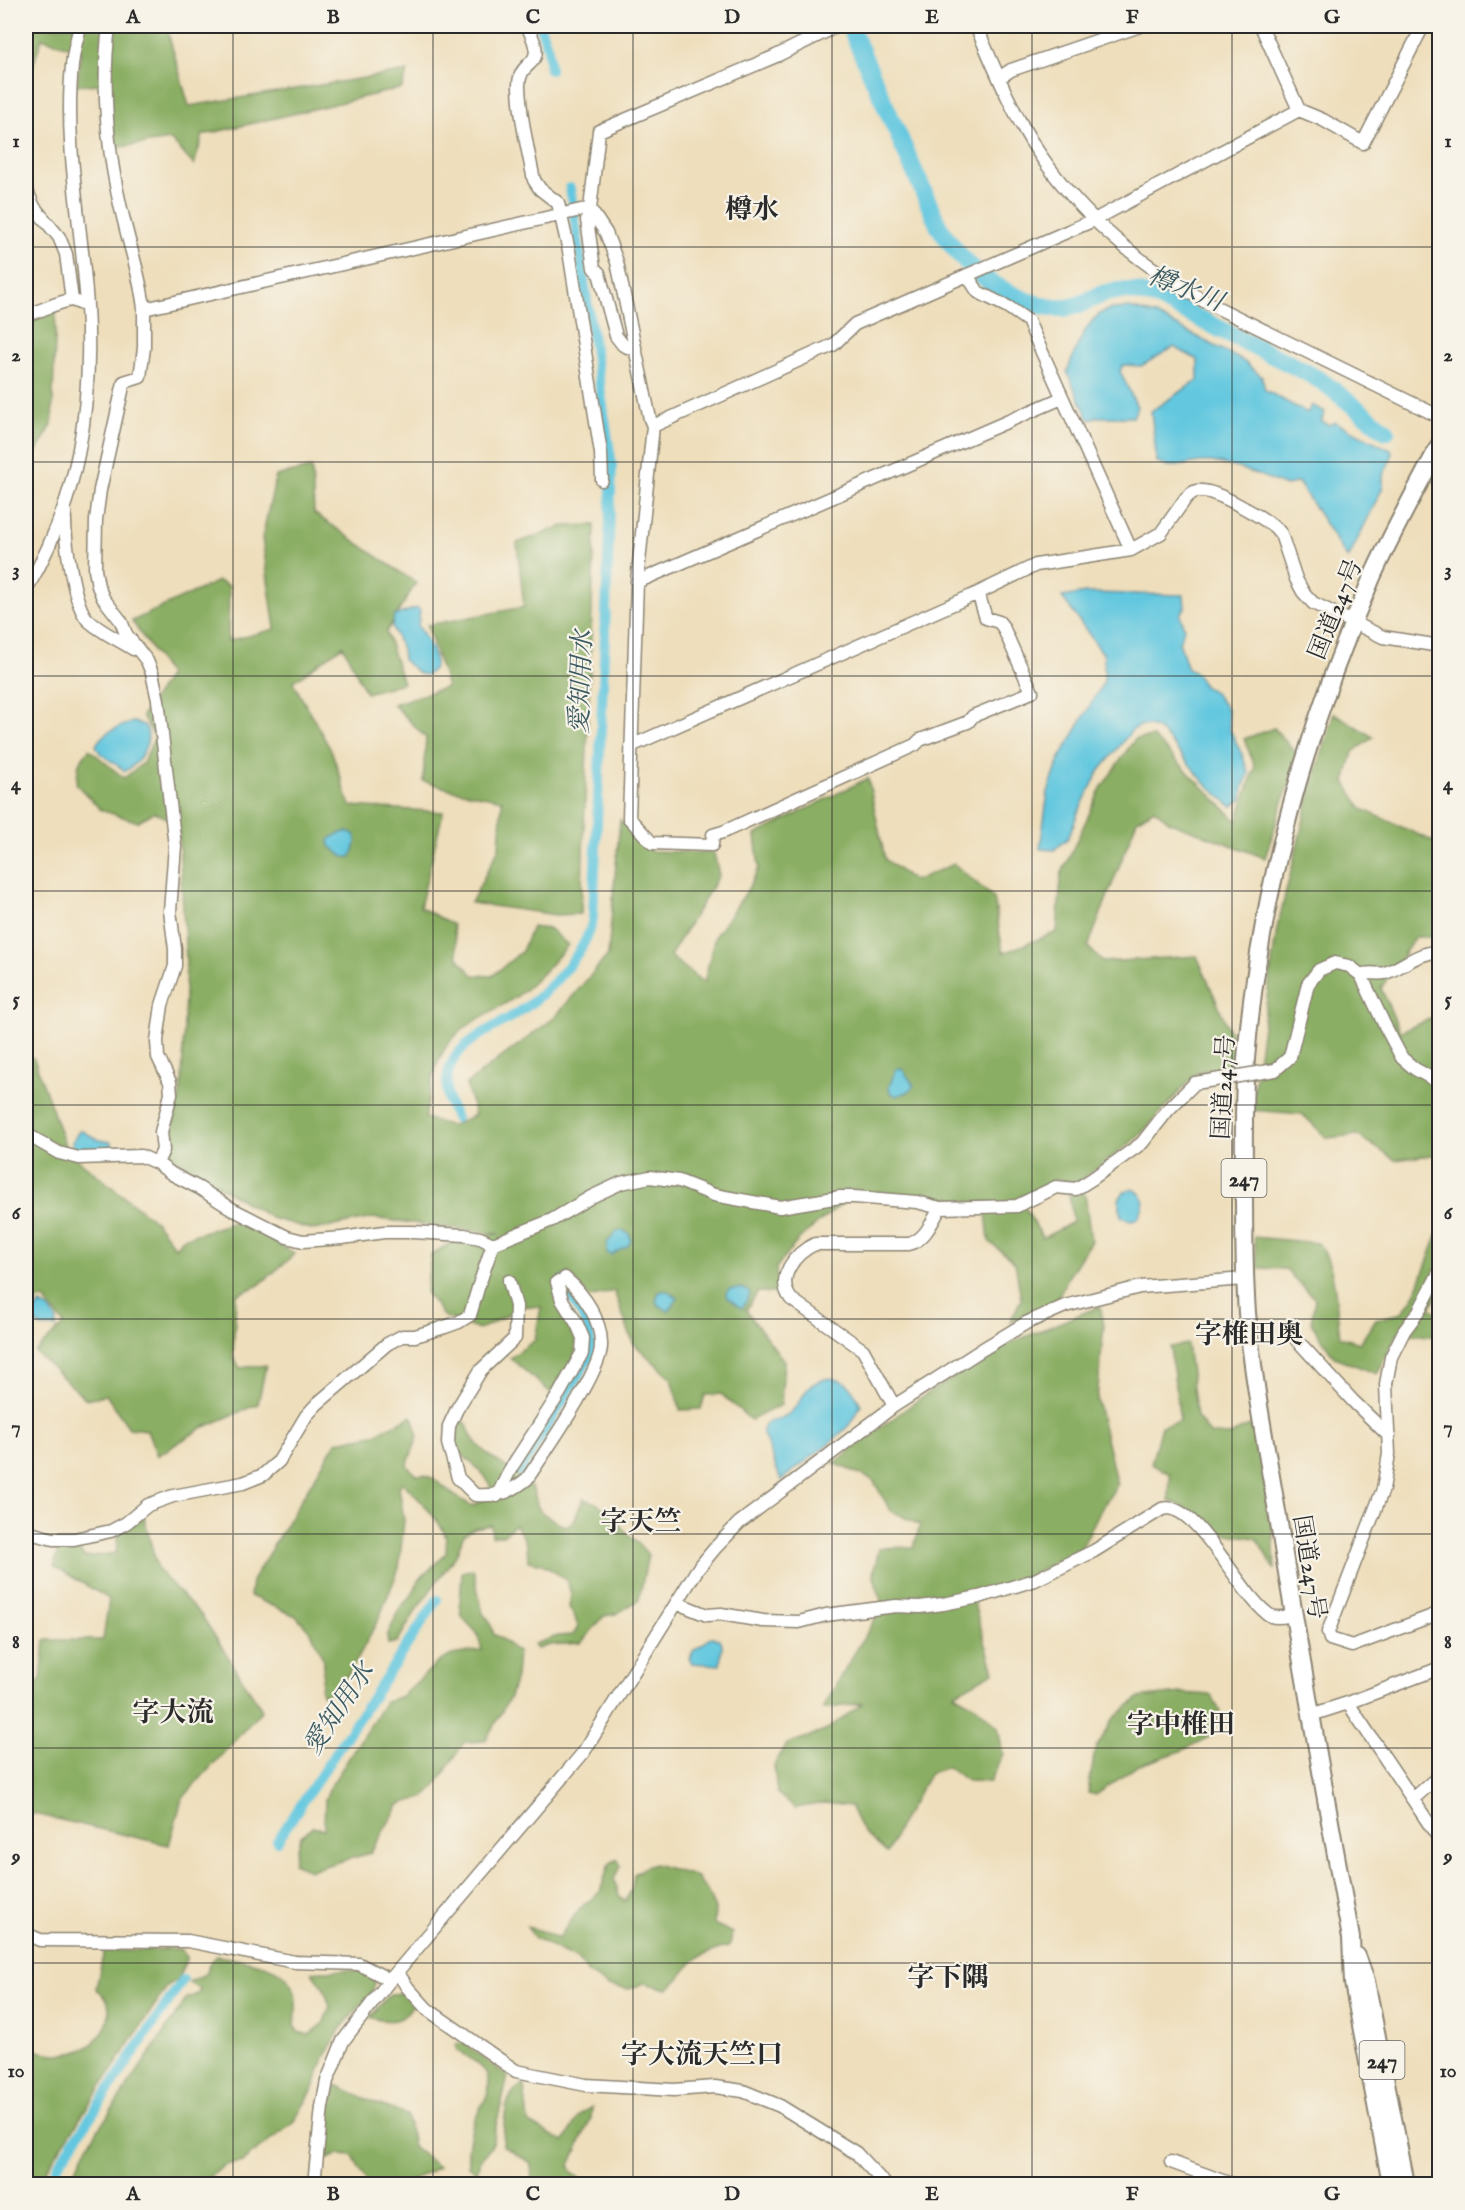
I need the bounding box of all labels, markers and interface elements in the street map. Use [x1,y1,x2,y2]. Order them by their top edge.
text: A [125,5,141,30]
text: B [326,5,340,30]
text: C [526,5,540,30]
text: D [724,5,740,30]
text: E [925,5,939,30]
text: F [1126,5,1139,30]
text: G [1324,5,1341,30]
text: 1 [12,129,20,154]
text: 1 [1444,129,1452,154]
district label: 樽水 [725,194,779,228]
water label: 樽水川 [1143,259,1231,320]
text: 2 [11,343,21,368]
text: 2 [1443,343,1453,368]
street label: 国道247号 [1302,555,1371,664]
text: 3 [12,558,20,583]
text: 3 [1444,558,1452,583]
water label: 愛知用水 [563,627,600,735]
text: 4 [11,772,22,797]
text: 4 [1443,772,1454,797]
text: 5 [12,987,20,1012]
text: 5 [1444,987,1452,1012]
street label: 国道247号 [1206,1034,1243,1141]
road number: 247 [1222,1159,1266,1197]
text: 6 [12,1201,22,1226]
text: 6 [1444,1201,1454,1226]
district label: 字椎田奥 [1195,1319,1303,1353]
text: 7 [11,1415,21,1440]
text: 7 [1443,1415,1453,1440]
district label: 字天竺 [601,1506,682,1540]
street label: 国道247号 [1285,1513,1332,1622]
text: 8 [12,1630,20,1655]
text: 8 [1444,1630,1452,1655]
water label: 愛知用水 [296,1654,384,1761]
district label: 字大流 [133,1697,214,1731]
district label: 字中椎田 [1127,1709,1235,1743]
text: 9 [11,1844,21,1869]
text: 9 [1443,1844,1453,1869]
district label: 字下隅 [908,1962,989,1996]
district label: 字大流天竺口 [621,2039,783,2073]
road number: 247 [1360,2041,1404,2079]
text: 10 [7,2059,25,2084]
text: 10 [1439,2059,1457,2084]
text: A [125,2182,141,2207]
text: B [326,2182,340,2207]
text: C [526,2182,540,2207]
text: D [724,2182,740,2207]
text: E [925,2182,939,2207]
text: F [1126,2182,1139,2207]
text: G [1324,2182,1341,2207]

